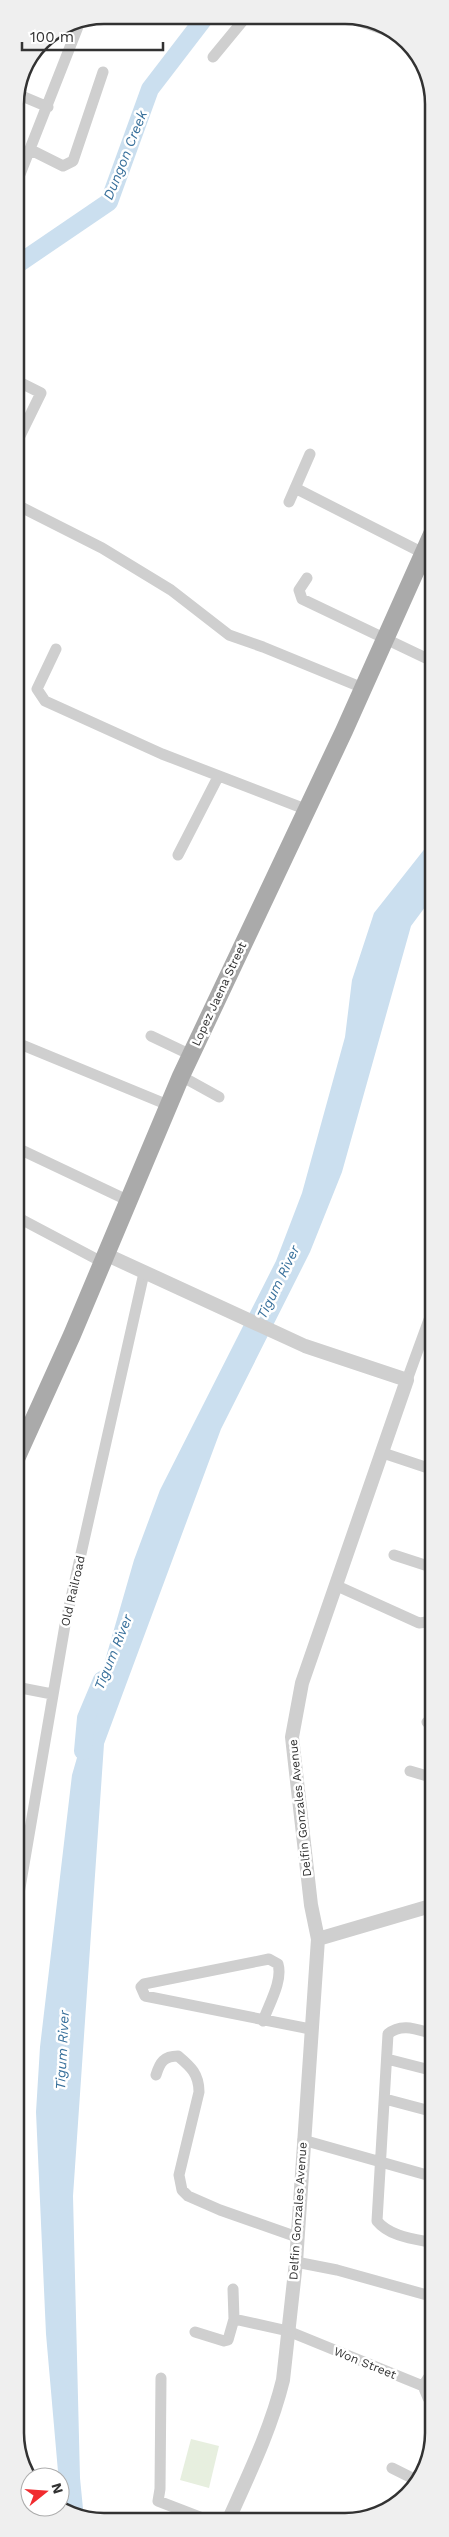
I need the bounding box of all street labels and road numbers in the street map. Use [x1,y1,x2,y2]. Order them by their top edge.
street label: Lopez Jaena Street [189,940,249,1048]
street label: Old Railroad [58,1554,88,1628]
street label: Delfin Gonzales Avenue [286,1738,314,1877]
street label: Delfin Gonzales Avenue [286,2142,310,2280]
street label: Won Street [332,2344,398,2382]

